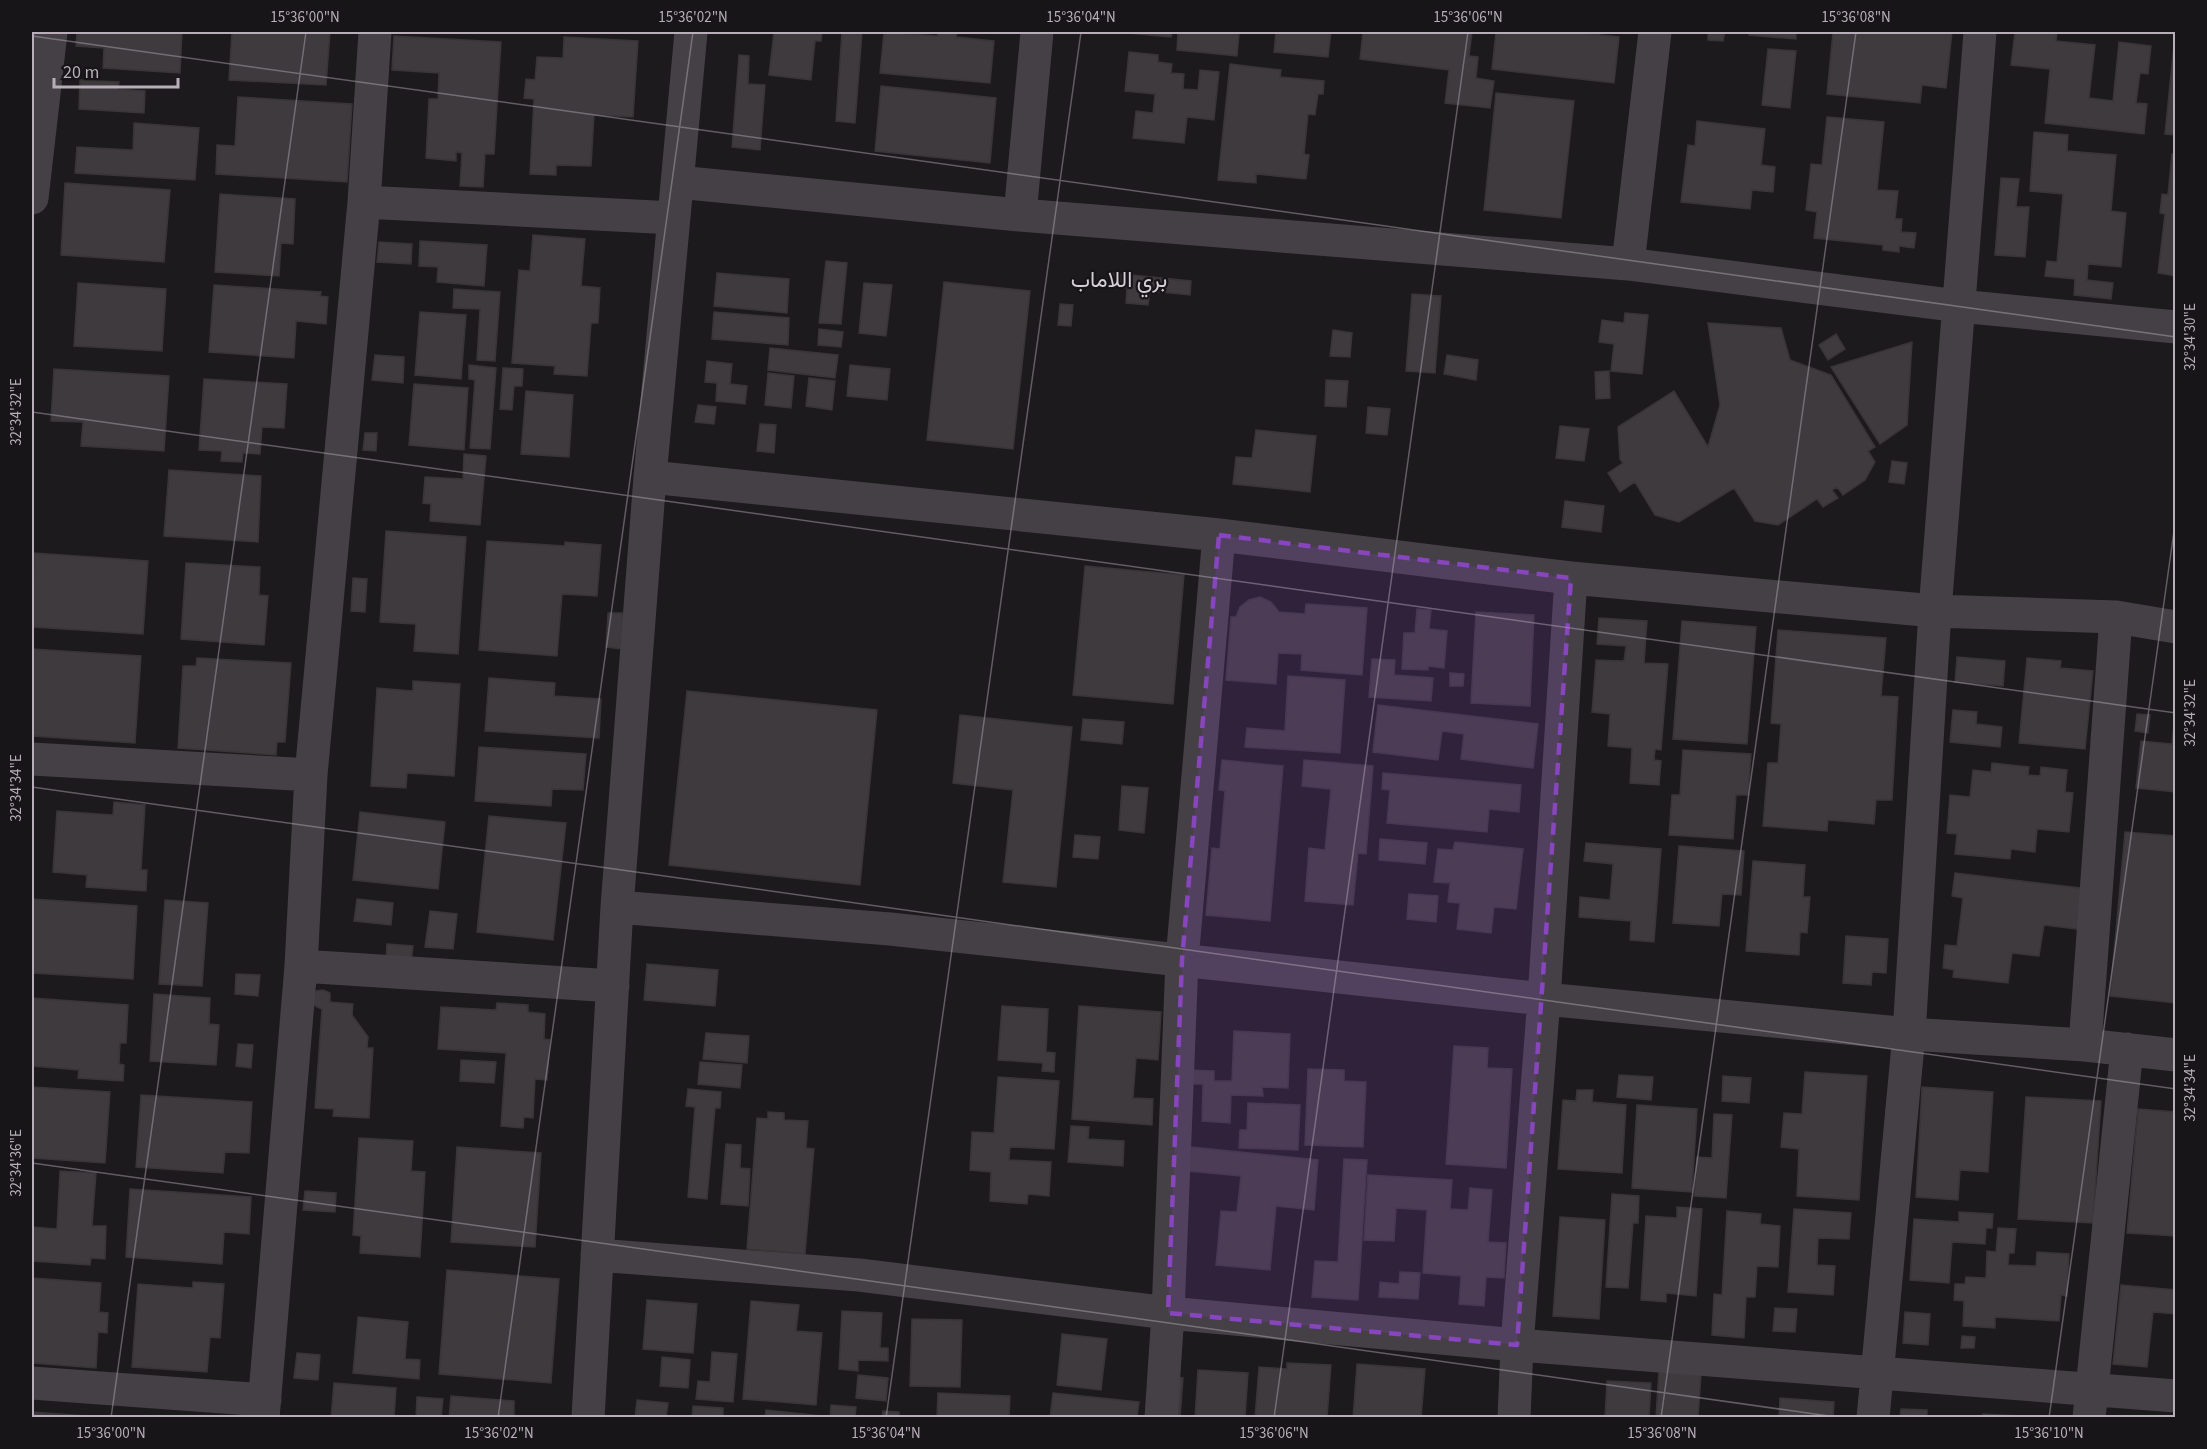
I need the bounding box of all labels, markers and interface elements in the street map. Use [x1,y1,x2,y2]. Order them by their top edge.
text: 15°36'00"N [270,7,340,28]
text: 15°36'02"N [658,7,728,28]
text: 15°36'04"N [1046,7,1116,28]
text: 15°36'06"N [1433,7,1503,28]
text: 15°36'08"N [1821,7,1891,28]
scale bar [54,51,178,89]
text: 20 m [63,60,99,85]
district label: بري اللاماب [1071,264,1167,298]
text: 32°34'30"E [2180,303,2201,371]
text: 32°34'32"E [6,378,27,446]
text: 32°34'32"E [2180,679,2201,747]
text: 32°34'34"E [6,754,27,822]
text: 32°34'34"E [2180,1054,2201,1122]
text: 32°34'36"E [6,1129,27,1197]
text: 15°36'00"N [76,1423,146,1444]
text: 15°36'02"N [464,1423,534,1444]
text: 15°36'04"N [851,1423,921,1444]
text: 15°36'06"N [1239,1423,1309,1444]
text: 15°36'08"N [1627,1423,1697,1444]
text: 15°36'10"N [2014,1423,2084,1444]

